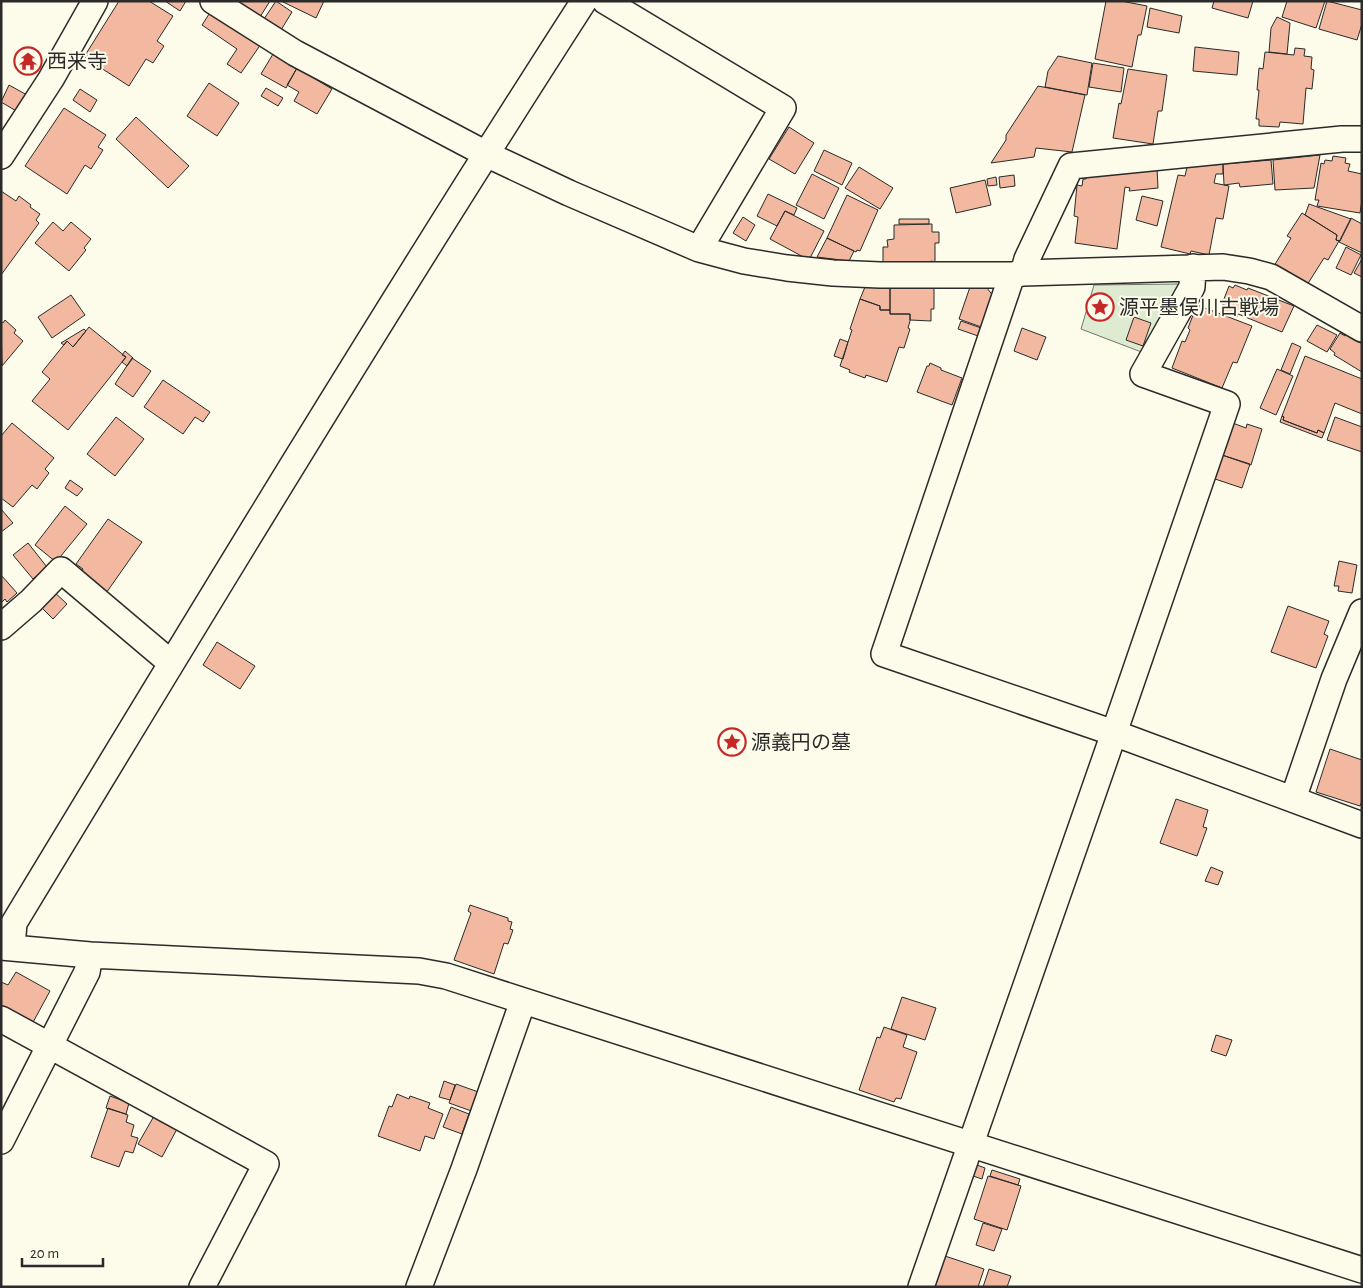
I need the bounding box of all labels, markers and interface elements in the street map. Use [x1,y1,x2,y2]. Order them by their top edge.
temple icon: 西来寺 [13,46,43,76]
place label: 西来寺 [47,51,107,72]
place icon: 源平墨俣川古戦場 [1085,292,1115,322]
place label: 源平墨俣川古戦場 [1119,297,1279,318]
place icon: 源義円の墓 [717,727,747,757]
place label: 源義円の墓 [751,732,851,753]
scale bar [22,1236,104,1268]
text: 20 m [30,1246,59,1261]

